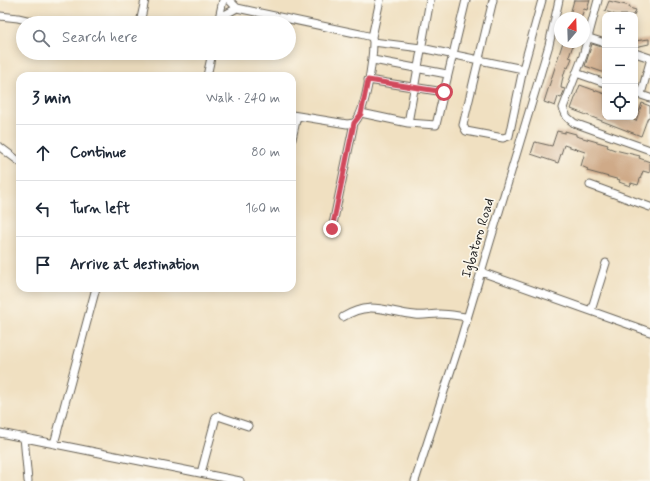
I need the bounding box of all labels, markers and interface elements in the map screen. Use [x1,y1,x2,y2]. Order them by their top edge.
north arrow [554,12,590,48]
map controls [602,12,638,120]
button: + [602,12,638,48]
search box [16,16,296,60]
icon: search [30,27,52,49]
text: Search here [62,28,138,48]
button: − [602,48,638,84]
route start [435,83,453,101]
button: locate [602,84,638,120]
text: 3 min [32,87,71,109]
text: Walk · 240 m [206,90,280,107]
icon: ahead [32,142,54,164]
text: Continue [70,143,126,163]
text: 80 m [251,144,280,161]
street label: Igbatoro Road [457,196,499,280]
icon: left [32,198,54,220]
text: Turn left [70,199,130,219]
text: 160 m [245,200,280,217]
route end [323,220,341,238]
icon: arrive [32,254,54,276]
text: Arrive at destination [70,255,199,275]

